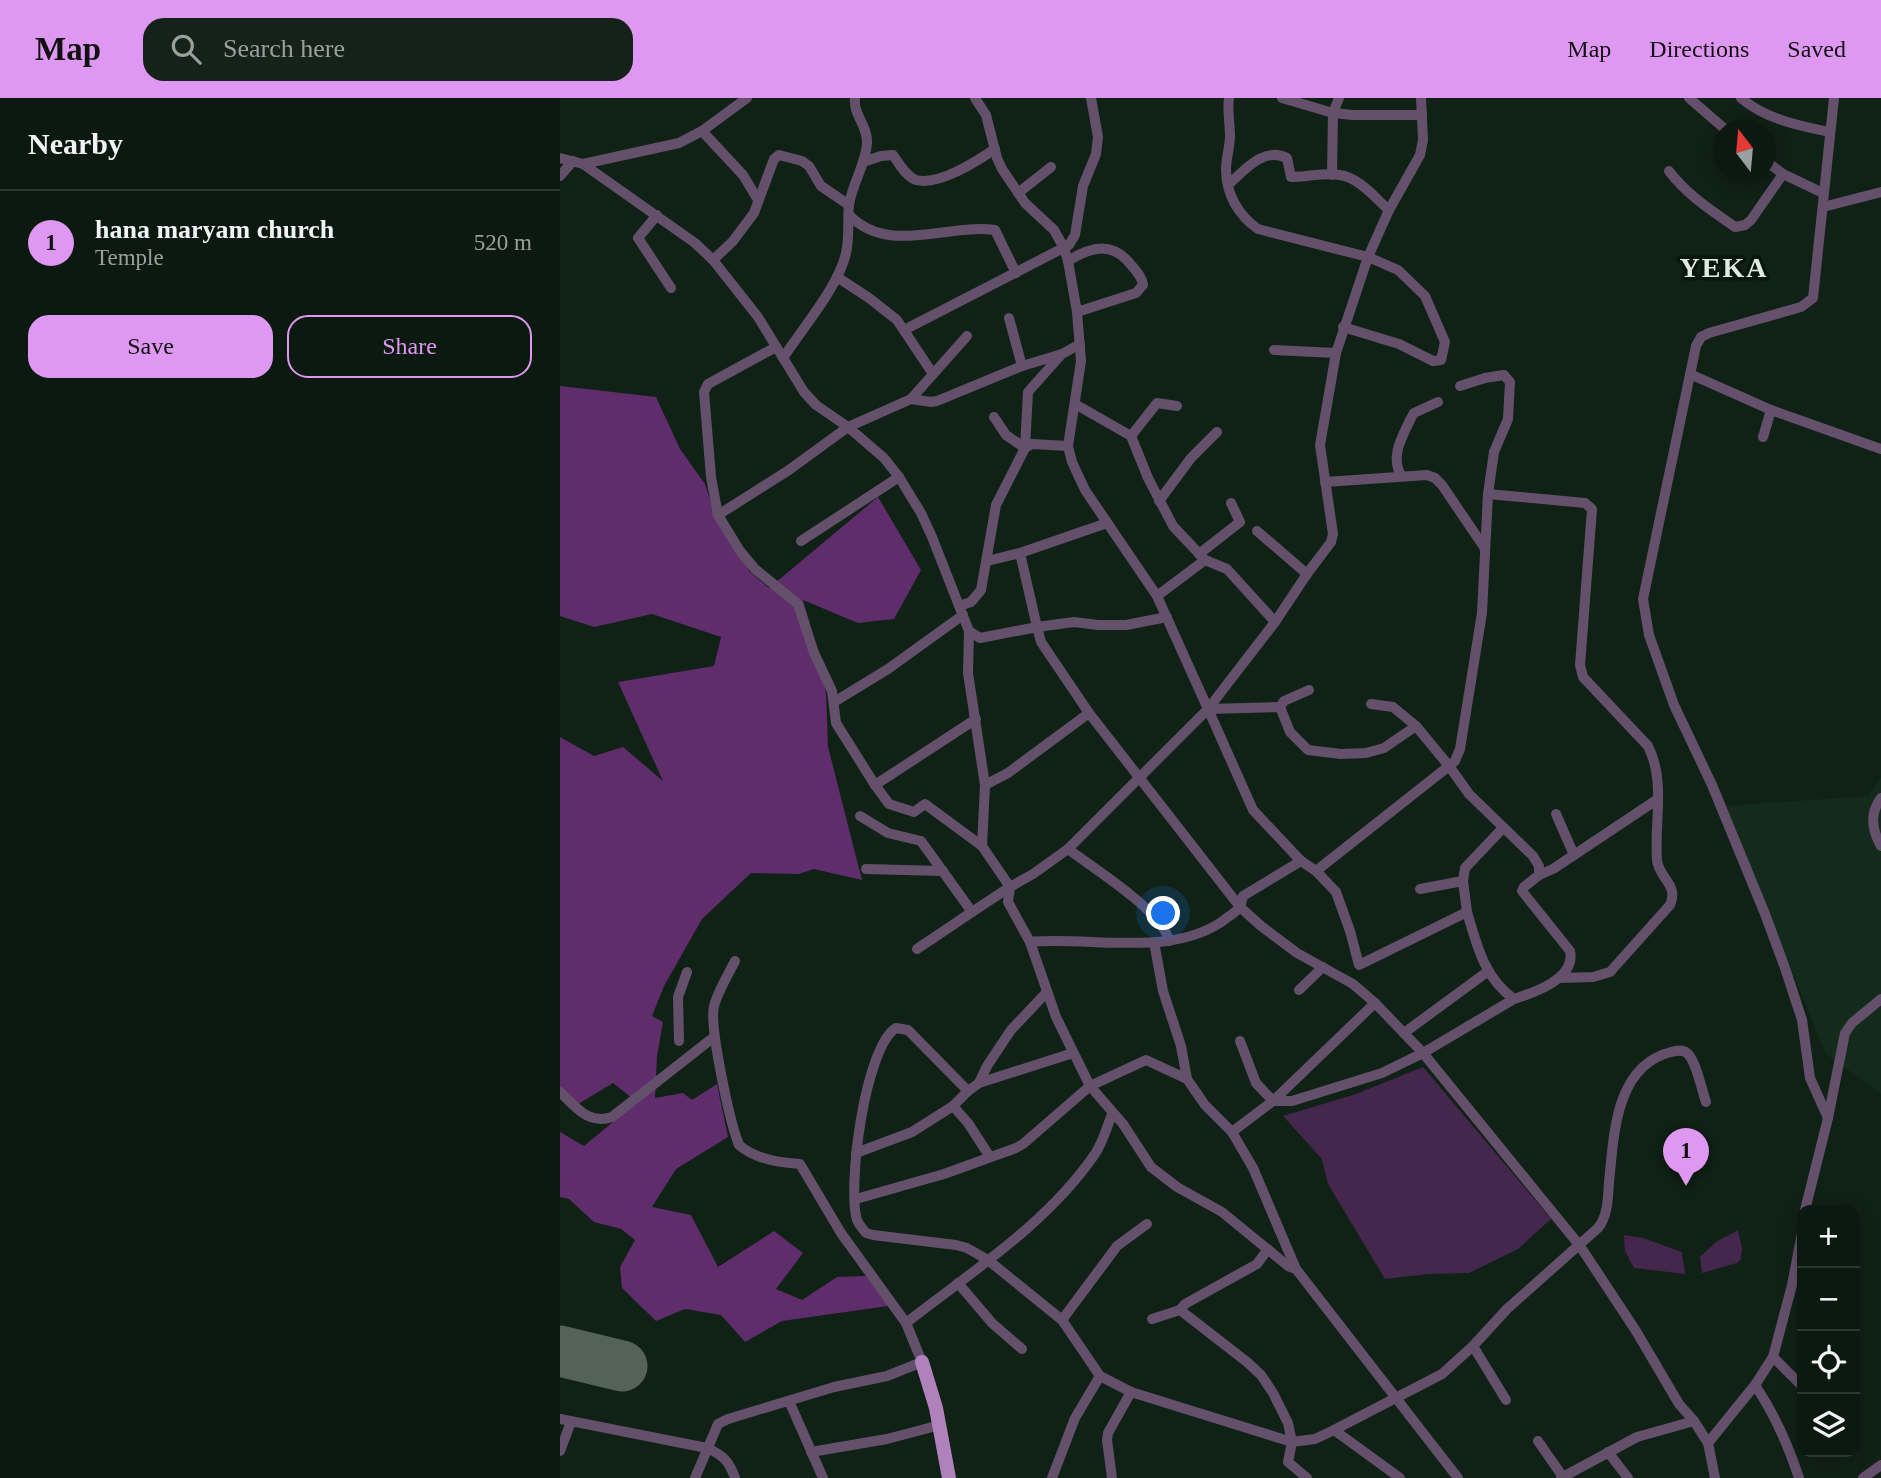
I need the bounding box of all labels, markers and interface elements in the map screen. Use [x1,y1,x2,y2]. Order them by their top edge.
search box [143,18,633,81]
icon: search [167,30,205,68]
text: Map [35,31,101,67]
text: Search here [223,34,345,63]
text: Map [1567,36,1611,62]
text: Directions [1649,36,1749,62]
text: Saved [1787,36,1846,62]
north arrow [1713,119,1776,182]
text: Nearby [28,127,123,160]
text: hana maryam church [95,215,334,244]
text: 1 [45,230,57,255]
text: 520 m [474,230,532,255]
text: Temple [95,245,164,270]
district label: YEKA [1680,252,1768,283]
button: Save [28,315,273,378]
button: Share [287,315,532,378]
your location [1146,896,1180,930]
pin: 1 [1663,1128,1709,1186]
map controls [1797,1205,1860,1457]
button: + [1797,1205,1860,1268]
button: − [1797,1268,1860,1331]
button: locate [1797,1331,1860,1394]
button: layers [1797,1394,1860,1457]

